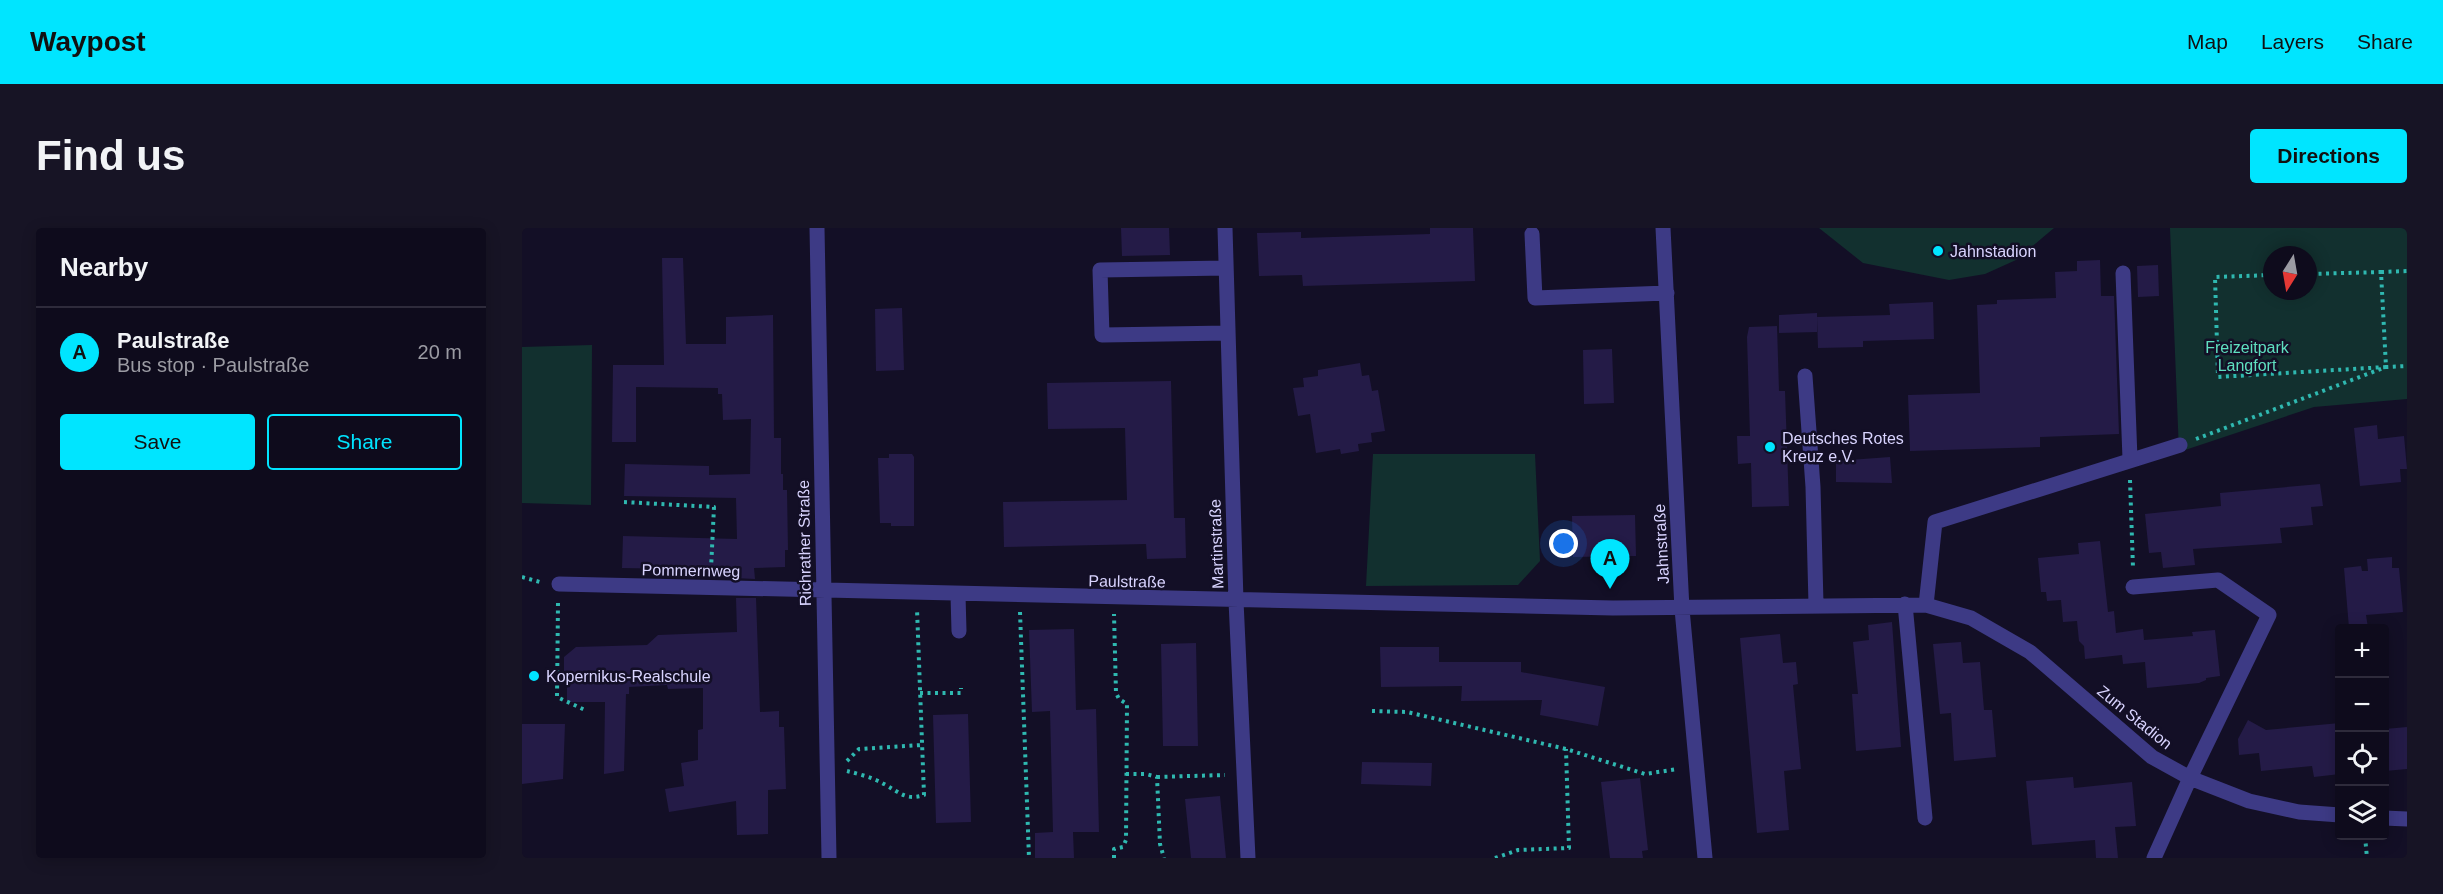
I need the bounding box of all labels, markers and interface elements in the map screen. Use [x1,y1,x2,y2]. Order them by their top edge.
text: Waypost [30,26,146,57]
text: Map [2187,30,2228,53]
text: Layers [2261,30,2324,53]
text: Share [2357,30,2413,53]
button: Directions [2250,129,2407,183]
text: Find us [36,132,185,179]
place label: Jahnstadion [1950,243,2036,260]
marker: Jahnstadion [1931,244,1945,258]
north arrow [2263,246,2317,300]
text: Nearby [60,252,148,282]
text: Paulstraße [117,328,230,353]
park label: Freizeitpark Langfort [2205,339,2290,374]
text: A [72,341,87,363]
text: 20 m [418,341,462,363]
text: Bus stop · Paulstraße [117,354,309,376]
button: Save [60,414,255,470]
button: Share [267,414,462,470]
place label: Deutsches Rotes Kreuz e.V. [1782,430,1904,465]
marker: Deutsches Rotes Kreuz e.V. [1763,440,1777,454]
street label: Richrather Straße [795,480,814,606]
street label: Martinstraße [1206,499,1227,589]
street label: Jahnstraße [1651,503,1672,584]
your location [1549,529,1578,558]
pin: A [1590,540,1630,589]
street label: Pommernweg [641,561,740,580]
street label: Paulstraße [1088,572,1166,591]
map controls [2335,624,2389,840]
button: + [2335,624,2389,678]
place label: Kopernikus-Realschule [546,668,711,685]
marker: Kopernikus-Realschule [527,669,541,683]
button: − [2335,678,2389,732]
street label: Zum Stadion [2094,682,2175,753]
button: locate [2335,732,2389,786]
button: layers [2335,786,2389,840]

